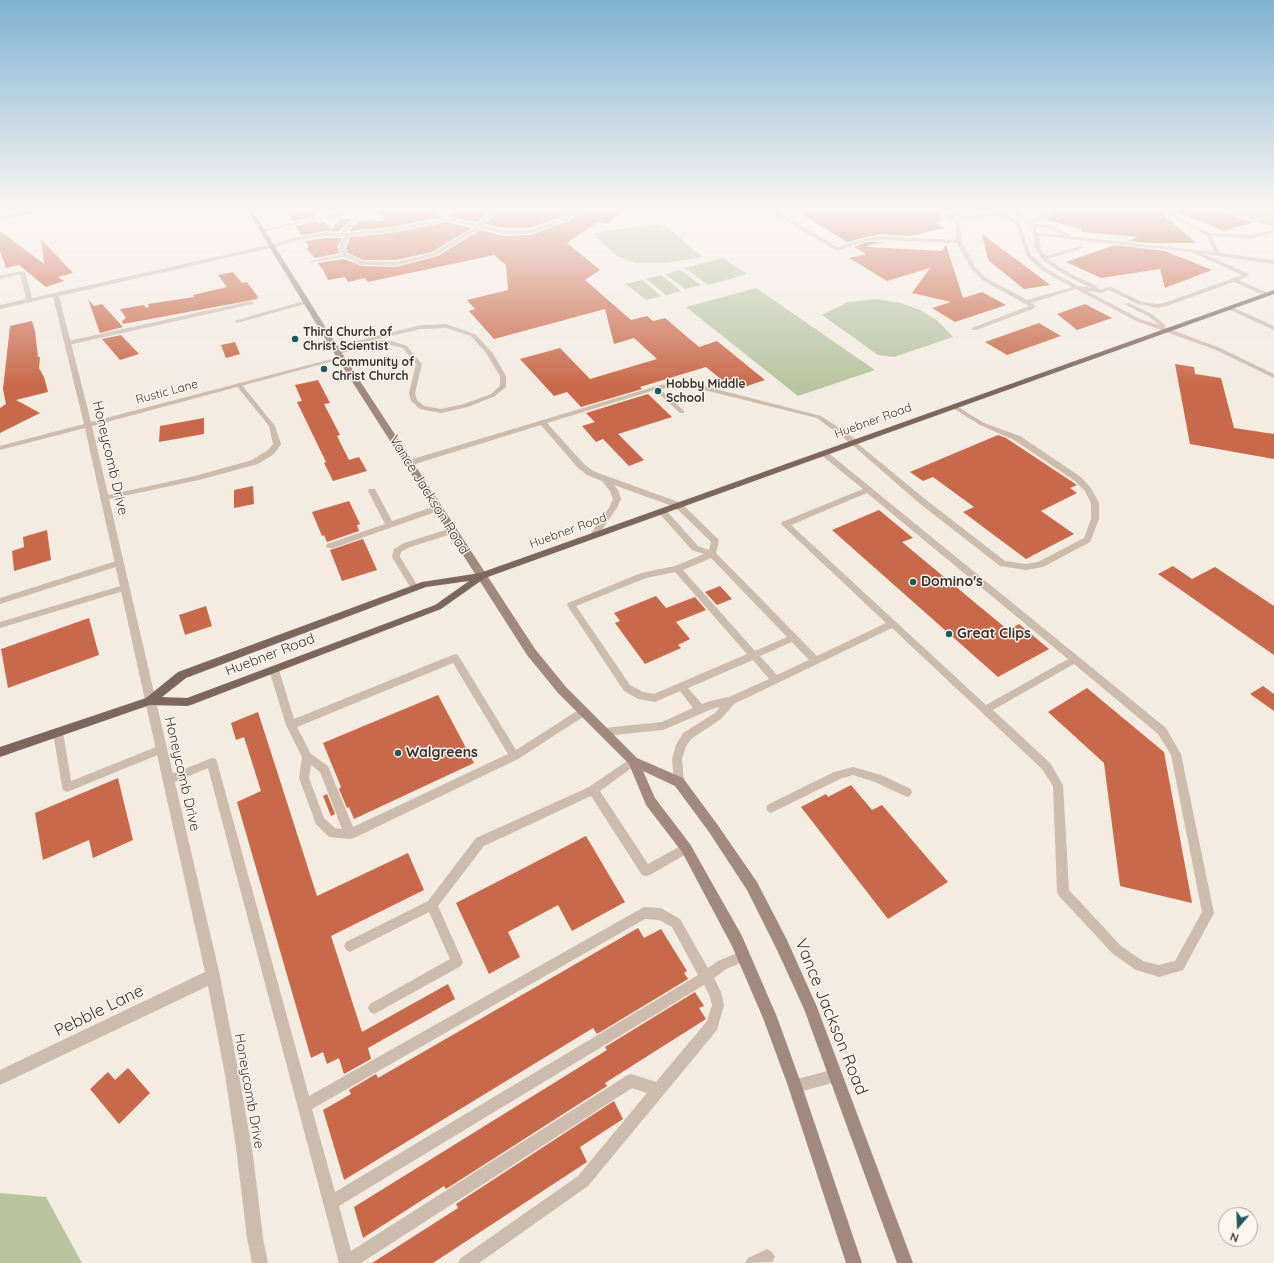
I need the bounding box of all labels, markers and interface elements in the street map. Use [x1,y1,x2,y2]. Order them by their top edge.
place label: Third Church of Christ Scientist [303,325,392,353]
marker: Third Church of Christ Scientist [290,334,300,344]
place label: Community of Christ Church [332,355,414,383]
marker: Community of Christ Church [319,364,329,374]
street label: Rustic Lane [134,377,200,407]
place label: Hobby Middle School [666,377,746,405]
marker: Hobby Middle School [653,386,663,396]
street label: Honeycomb Drive [89,399,131,517]
street label: Huebner Road [833,400,913,442]
street label: Vance Jackson Road [385,432,473,558]
street label: Huebner Road [528,510,608,552]
place label: Domino's [921,574,983,590]
marker: Domino's [908,577,918,587]
place label: Great Clips [957,626,1031,642]
marker: Great Clips [944,629,954,639]
street label: Huebner Road [223,630,317,680]
street label: Honeycomb Drive [161,715,203,833]
place label: Walgreens [406,745,478,761]
marker: Walgreens [393,748,403,758]
street label: Vance Jackson Road [790,936,872,1098]
street label: Pebble Lane [51,981,147,1041]
street label: Honeycomb Drive [231,1032,267,1150]
north arrow [1218,1207,1258,1247]
text: N [1228,1229,1241,1245]

